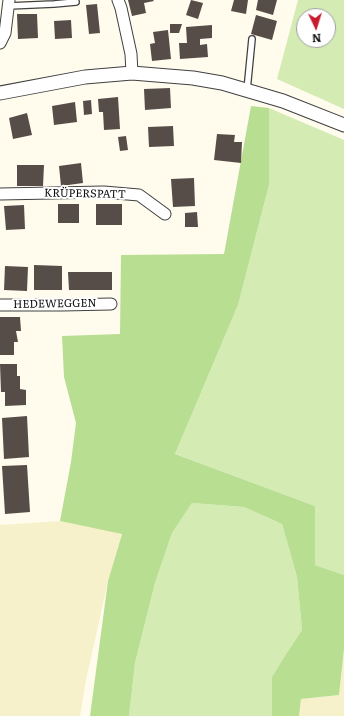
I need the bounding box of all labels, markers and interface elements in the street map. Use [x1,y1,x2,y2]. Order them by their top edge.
north arrow [296,8,336,48]
text: N [312,31,322,47]
street label: KRÜPERSPATT [44,187,126,201]
street label: HEDEWEGGEN [13,297,97,311]

